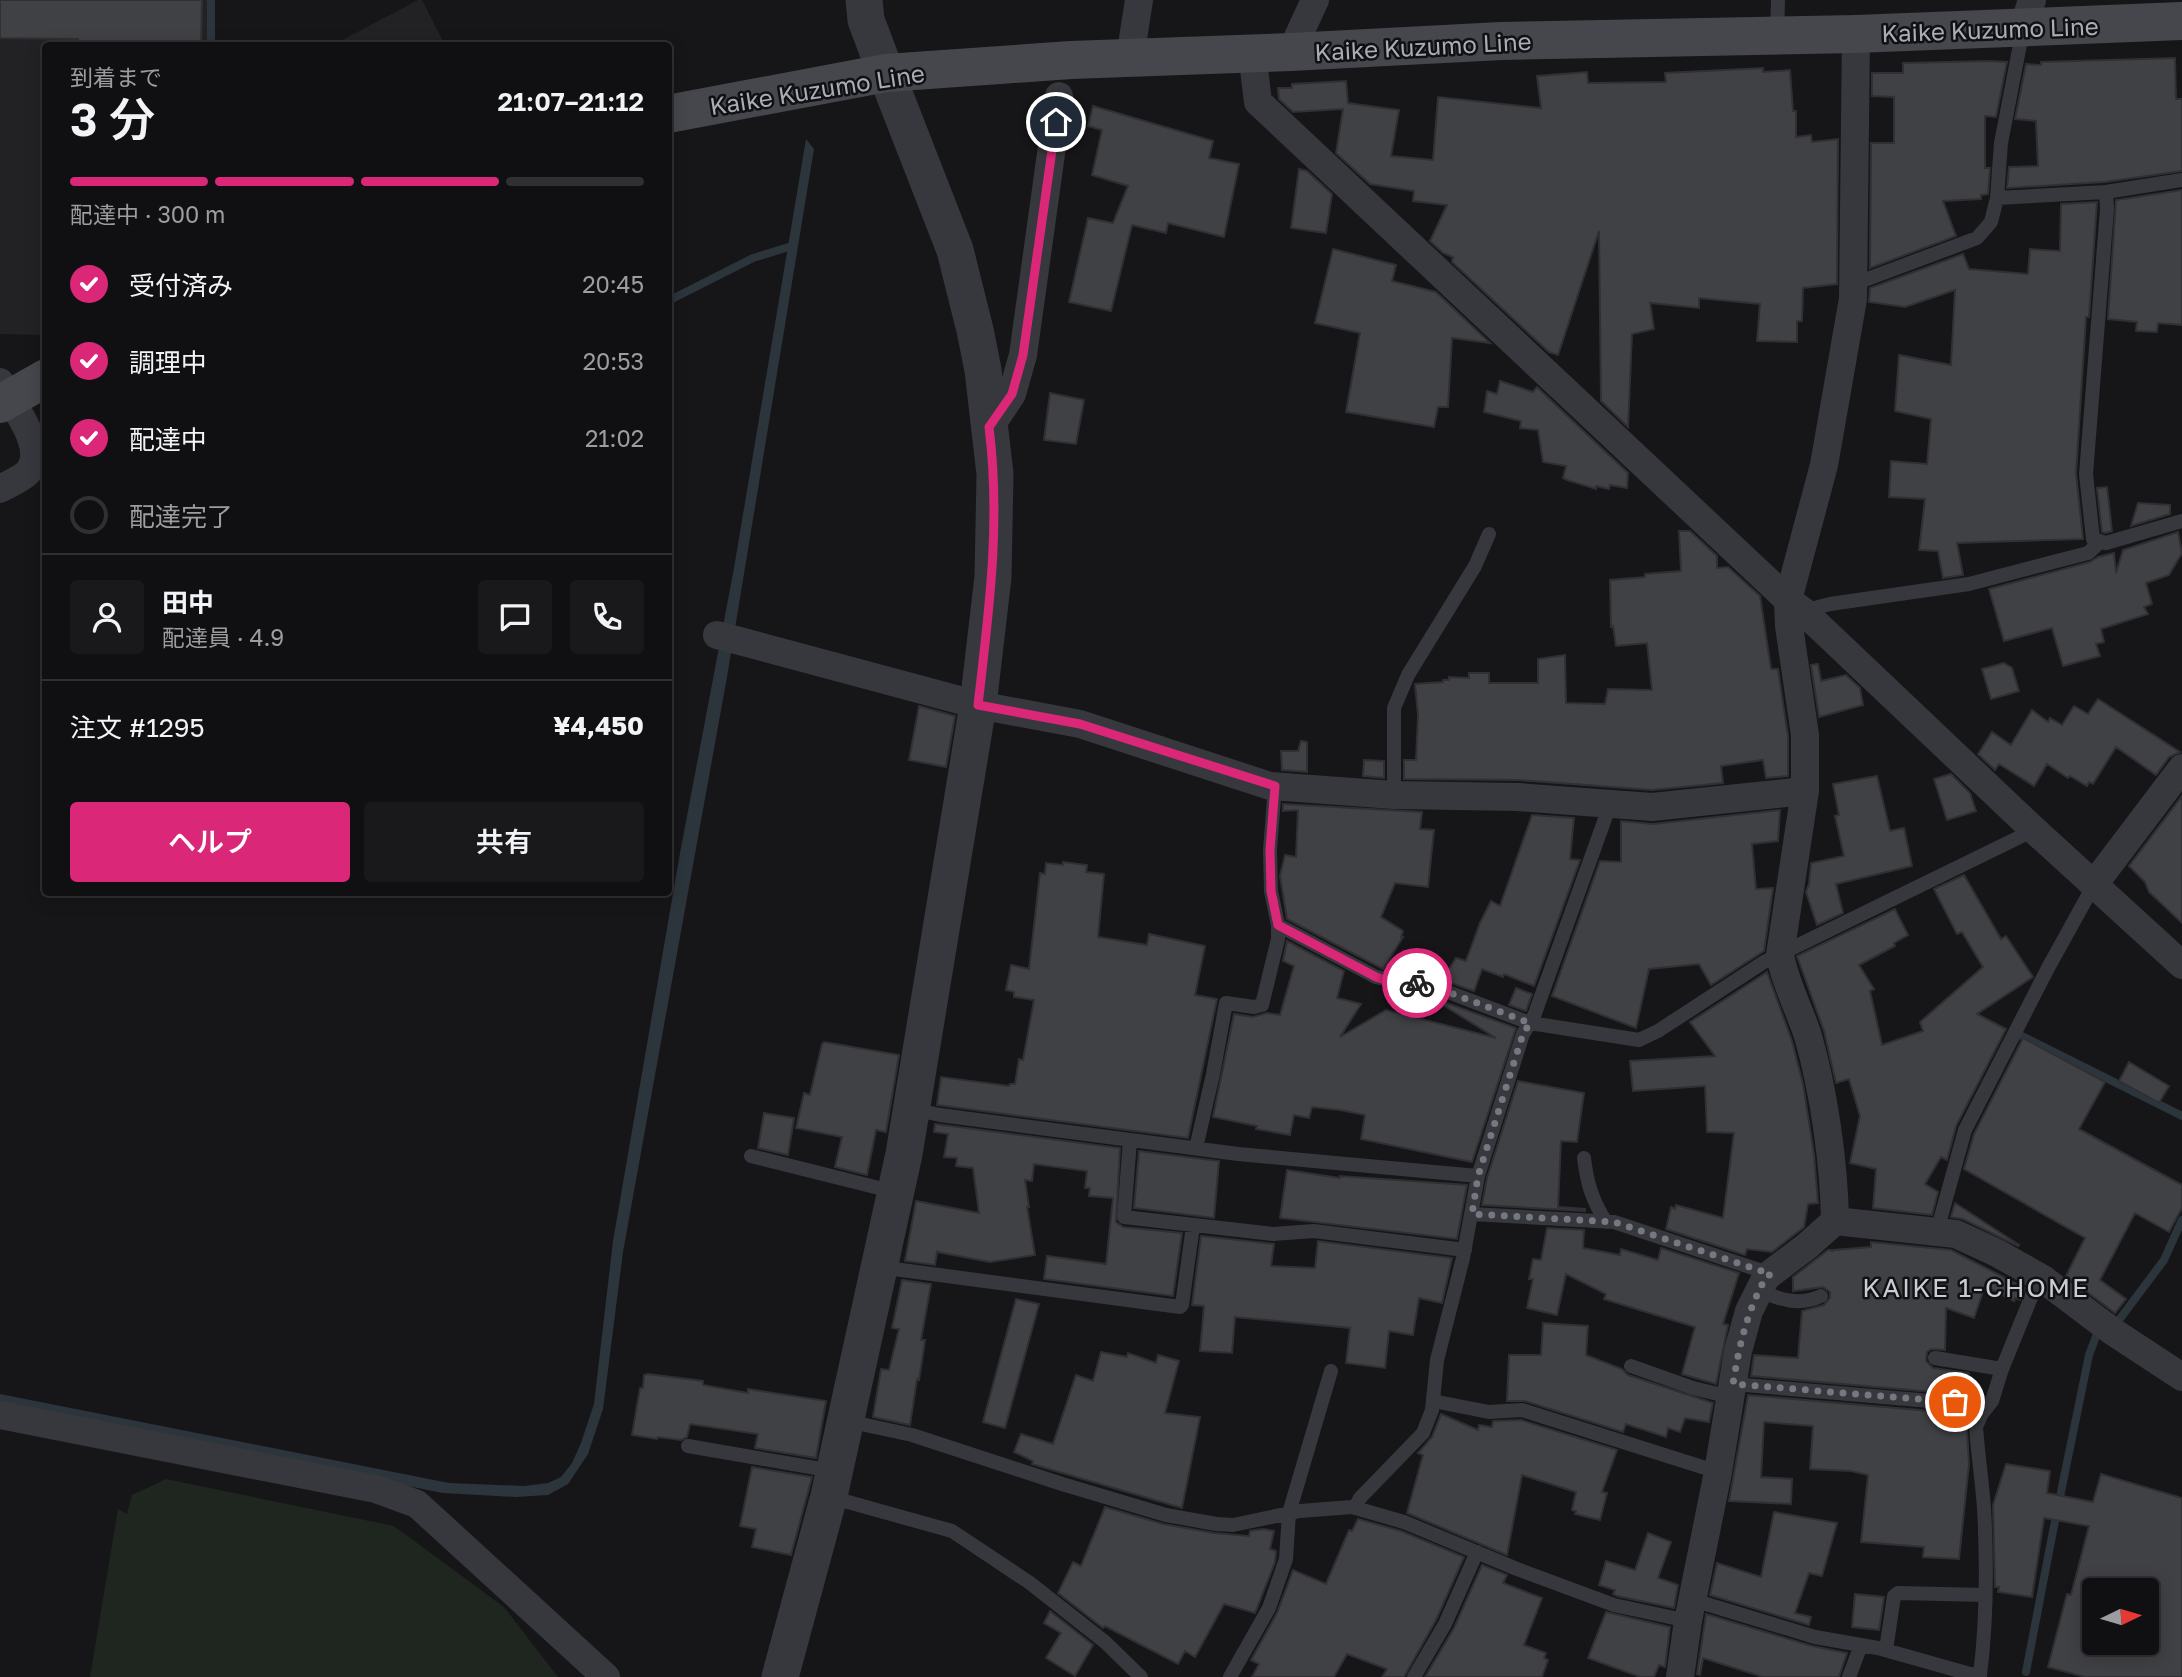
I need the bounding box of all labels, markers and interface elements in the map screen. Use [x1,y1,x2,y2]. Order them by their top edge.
street label: Kaike Kuzumo Line [1881,11,2099,47]
street label: Kaike Kuzumo Line [1314,26,1532,66]
street label: Kaike Kuzumo Line [708,58,926,120]
text: 到着まで [70,63,162,91]
text: 21:07–21:12 [497,86,644,117]
text: 3 分 [70,91,155,146]
pin [1026,92,1086,152]
icon: home [1037,103,1075,141]
text: 配達中 · 300 m [70,200,225,228]
icon: check [70,265,108,303]
text: 受付済み [129,270,233,301]
text: 20:45 [582,270,644,298]
icon: check [70,342,108,380]
text: 調理中 [129,347,207,378]
text: 20:53 [583,347,644,375]
icon: check [70,419,108,457]
text: 配達中 [129,424,207,455]
text: 21:02 [585,424,644,452]
text: 配達完了 [129,501,233,532]
button: person [70,580,144,654]
button: chat [478,580,552,654]
button: phone [570,580,644,654]
text: 田中 [162,587,214,618]
text: 配達員 · 4.9 [162,623,284,651]
text: ¥4,450 [553,710,644,741]
text: 注文 #1295 [70,712,205,743]
button: ヘルプ [70,802,350,882]
button: 共有 [364,802,644,882]
courier [1382,948,1452,1018]
icon: bike [1398,964,1436,1002]
district label: KAIKE 1-CHOME [1862,1272,2090,1303]
pin [1925,1372,1985,1432]
icon: bag [1936,1383,1974,1421]
north arrow [2082,1578,2160,1656]
map controls [2082,1578,2159,1655]

